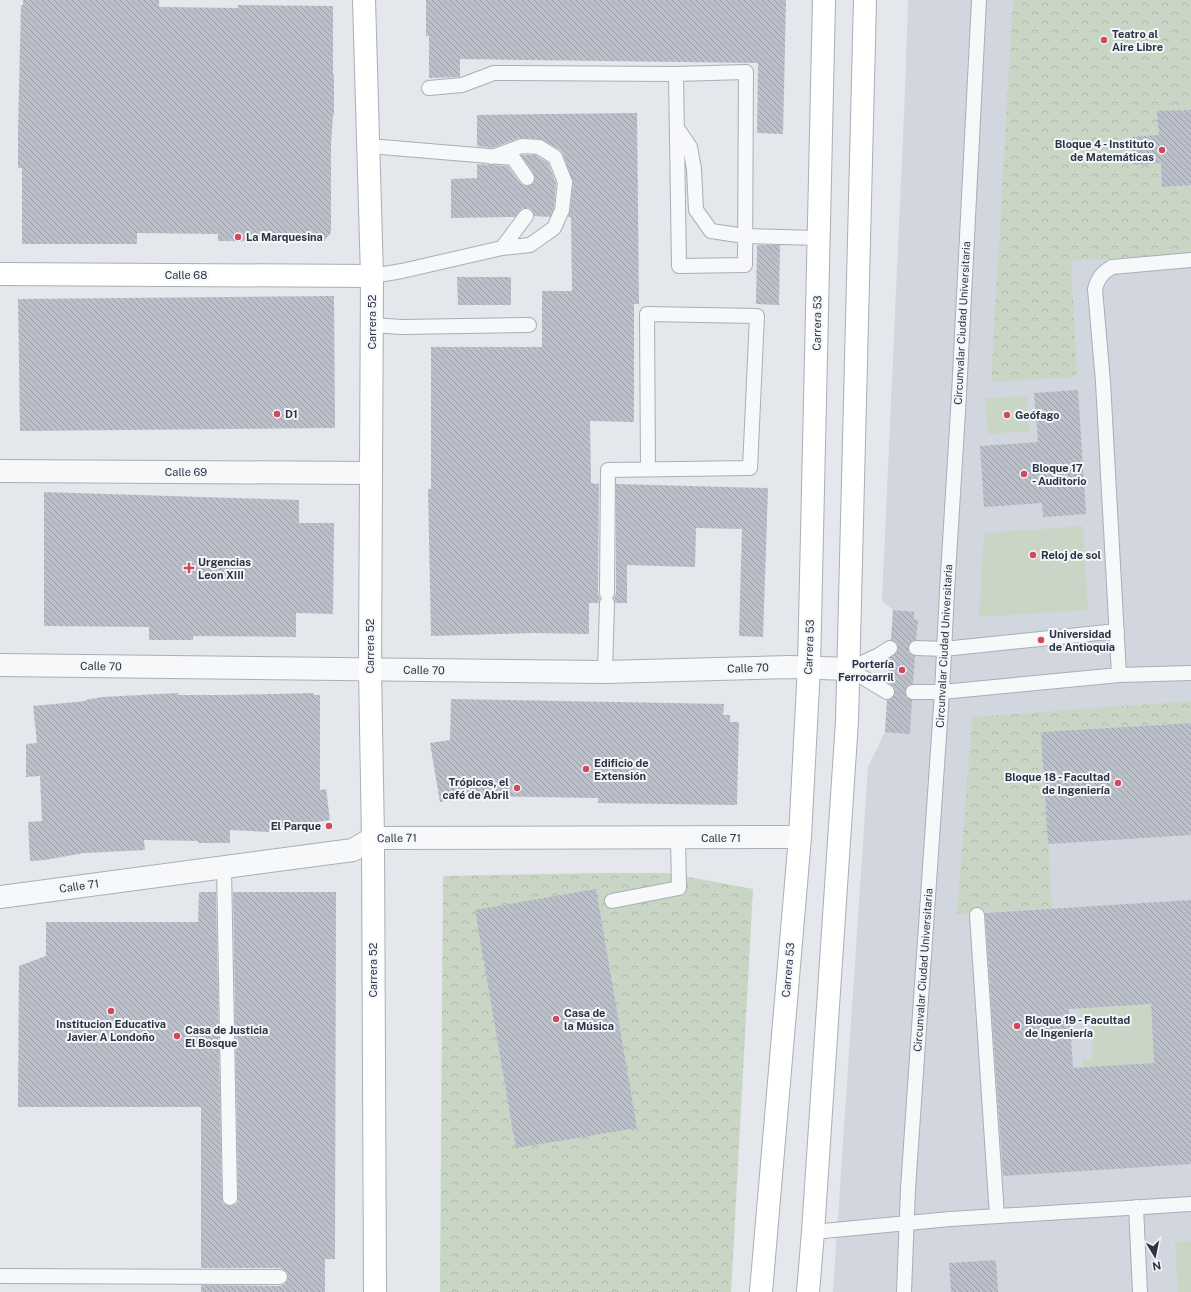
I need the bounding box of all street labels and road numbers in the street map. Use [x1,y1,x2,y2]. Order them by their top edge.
street label: Circunvalar Ciudad Universitaria [952,241,972,405]
street label: Calle 68 [165,269,207,281]
street label: Carrera 52 [366,294,378,349]
street label: Carrera 53 [811,295,823,351]
street label: Calle 69 [165,466,207,478]
street label: Circunvalar Ciudad Universitaria [934,564,954,728]
street label: Carrera 52 [364,618,376,673]
street label: Carrera 53 [802,619,816,675]
street label: Calle 70 [80,660,122,672]
street label: Calle 70 [727,661,769,675]
street label: Calle 70 [403,664,445,676]
street label: Calle 71 [377,832,417,844]
street label: Calle 71 [701,832,741,844]
street label: Calle 71 [58,877,100,895]
street label: Circunvalar Ciudad Universitaria [911,888,935,1052]
street label: Carrera 52 [367,942,379,997]
street label: Carrera 53 [780,942,796,998]

